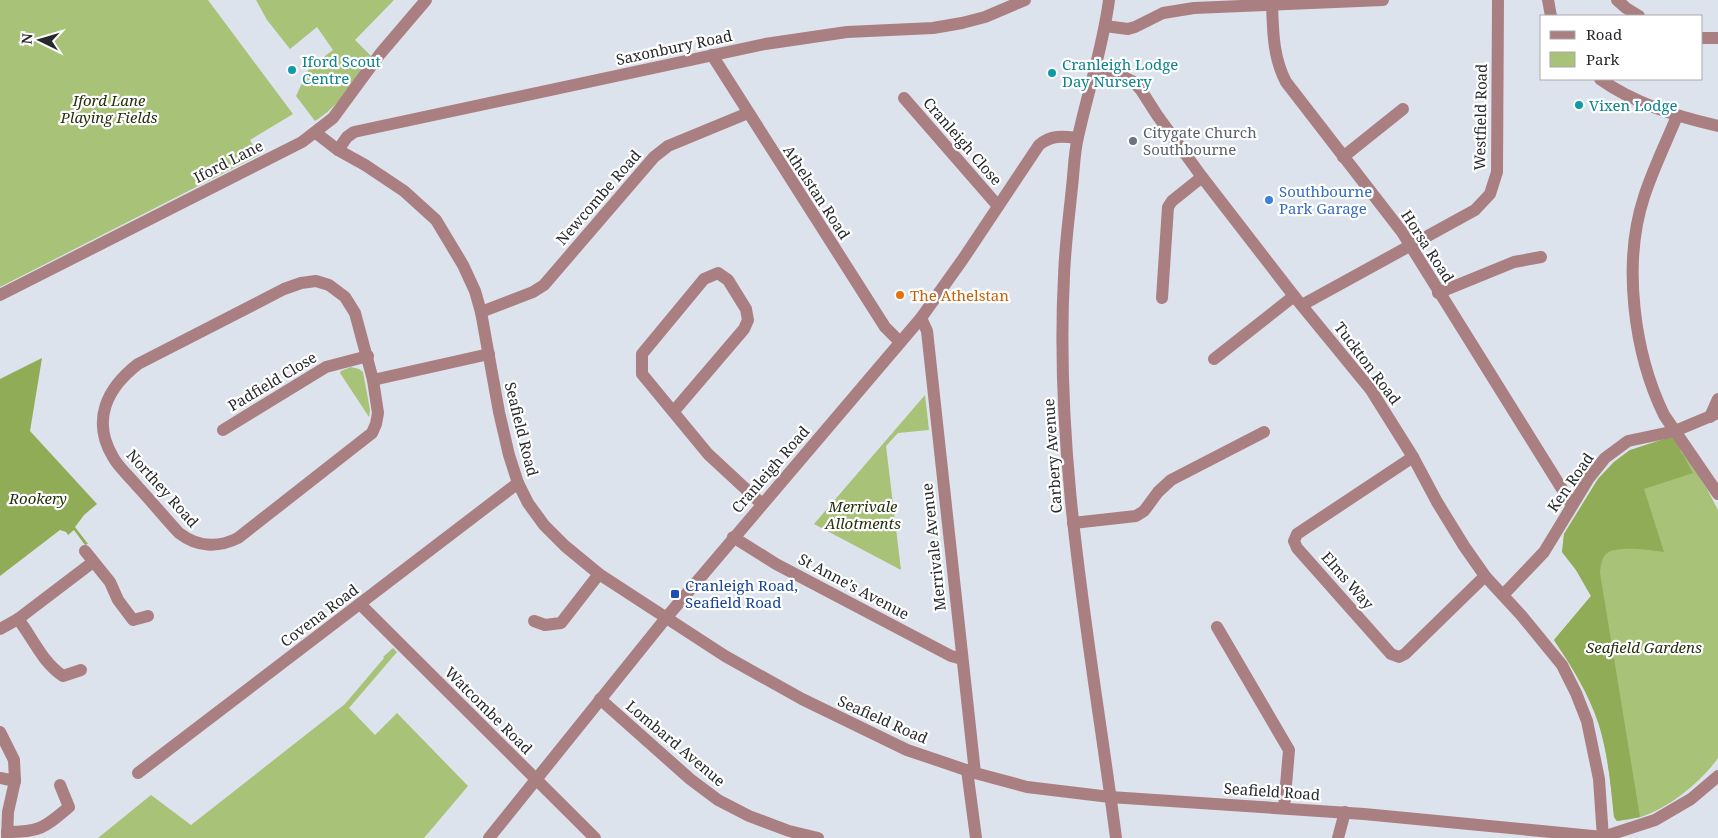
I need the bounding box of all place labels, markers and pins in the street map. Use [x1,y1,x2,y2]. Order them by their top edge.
place label: Iford Scout Centre [302,51,381,88]
place label: Cranleigh Lodge Day Nursery [1062,54,1178,91]
marker: Iford Scout Centre [286,64,298,76]
marker: Cranleigh Lodge Day Nursery [1046,67,1058,79]
place label: Vixen Lodge [1589,95,1678,115]
marker: Vixen Lodge [1573,99,1585,111]
place label: Citygate Church Southbourne [1143,122,1257,159]
marker: Citygate Church Southbourne [1127,135,1139,147]
place label: Southbourne Park Garage [1279,181,1372,218]
marker: Southbourne Park Garage [1263,194,1275,206]
place label: The Athelstan [910,285,1009,305]
marker: The Athelstan [894,289,906,301]
place label: Cranleigh Road, Seafield Road [685,575,798,612]
marker: Cranleigh Road, Seafield Road [669,588,681,600]

